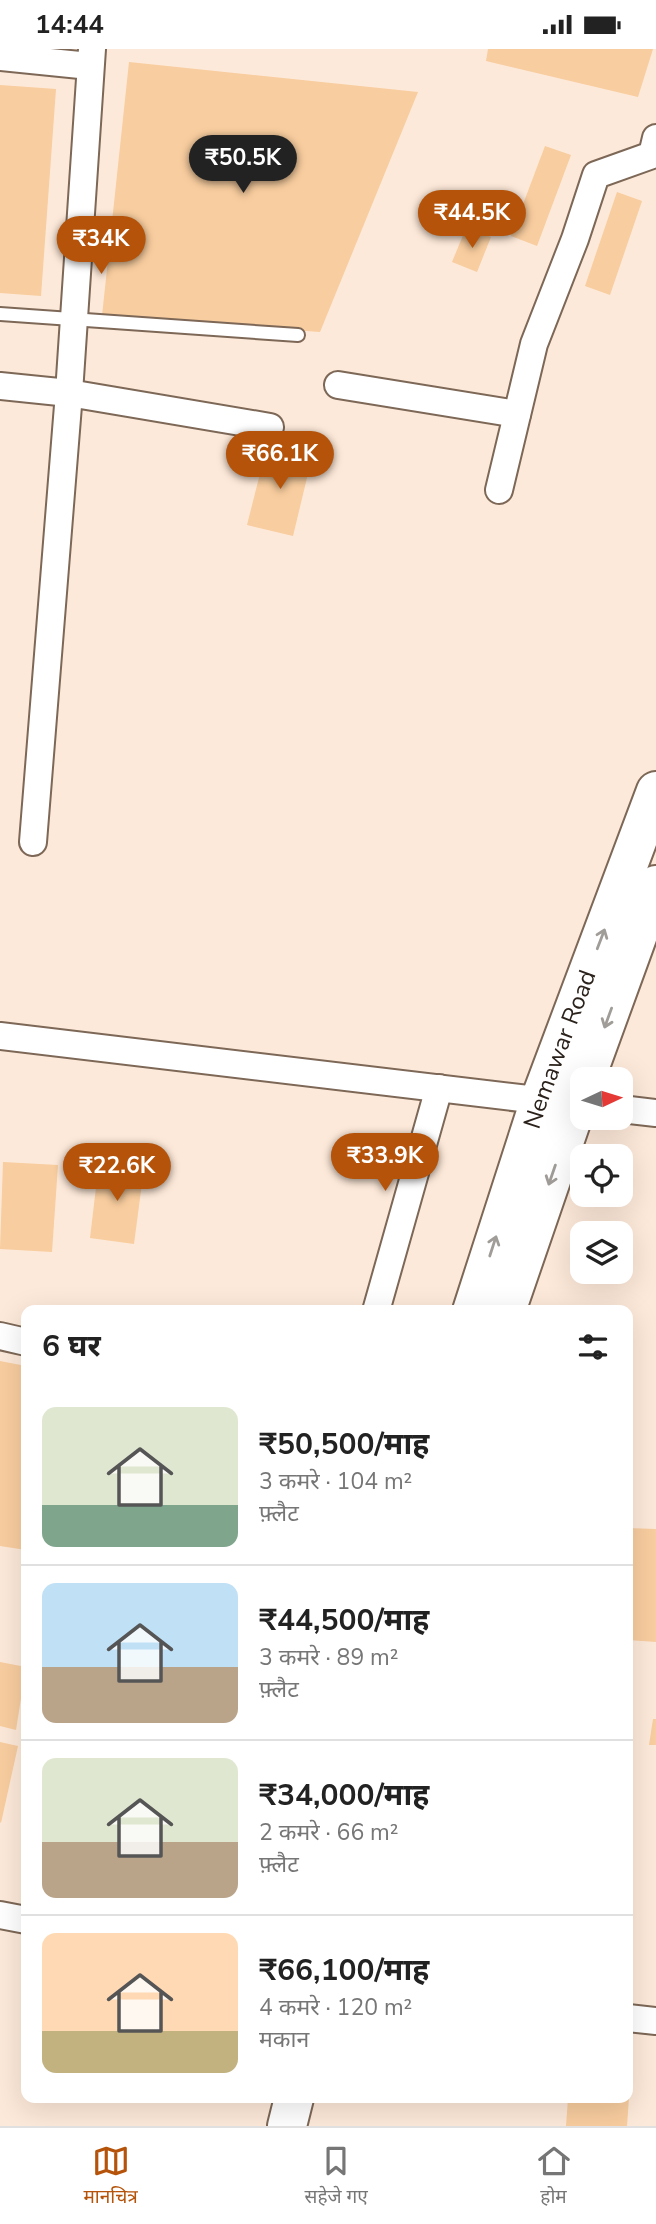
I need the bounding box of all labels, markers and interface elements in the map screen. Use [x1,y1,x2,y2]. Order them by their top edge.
text: 14:44 [35,7,104,42]
pin: ₹50.5K [186,135,300,195]
text: ₹50.5K [205,142,281,173]
pin: ₹44.5K [415,191,529,250]
text: ₹44.5K [434,197,510,228]
pin: ₹34K [60,217,142,276]
text: ₹34K [73,223,129,254]
pin: ₹66.1K [223,431,337,491]
text: ₹66.1K [242,438,318,469]
one-way arrow [595,928,608,950]
street label: Nemawar Road [516,965,603,1133]
one-way arrow [600,1006,613,1028]
north arrow [570,1067,634,1131]
map controls [570,1067,633,1284]
pin: ₹33.9K [328,1133,442,1193]
text: ₹33.9K [347,1140,423,1171]
pin: ₹22.6K [60,1143,174,1203]
button: locate [570,1144,633,1207]
text: ₹22.6K [79,1150,155,1181]
one-way arrow [545,1164,558,1186]
button: layers [570,1221,633,1284]
one-way arrow [487,1235,500,1257]
text: 6 घर [42,1326,101,1367]
icon: filters [574,1328,612,1366]
text: ₹50,500/माह [259,1424,429,1465]
icon: home [98,1435,182,1519]
text: 3 कमरे · 104 m² [259,1466,412,1497]
text: फ़्लैट [259,1498,299,1529]
text: ₹44,500/माह [259,1600,429,1641]
icon: home [98,1611,182,1695]
text: 3 कमरे · 89 m² [259,1642,399,1673]
text: फ़्लैट [259,1674,299,1705]
text: ₹34,000/माह [259,1775,429,1816]
icon: home [98,1786,182,1870]
text: 2 कमरे · 66 m² [259,1817,399,1848]
text: फ़्लैट [259,1849,299,1880]
text: ₹66,100/माह [259,1950,429,1991]
icon: home [98,1961,182,2045]
text: 4 कमरे · 120 m² [259,1992,412,2023]
text: मकान [259,2024,309,2055]
tab: मानचित्र [83,2142,138,2211]
tab: सहेजे गए [305,2142,368,2211]
tab: होम [535,2142,573,2211]

